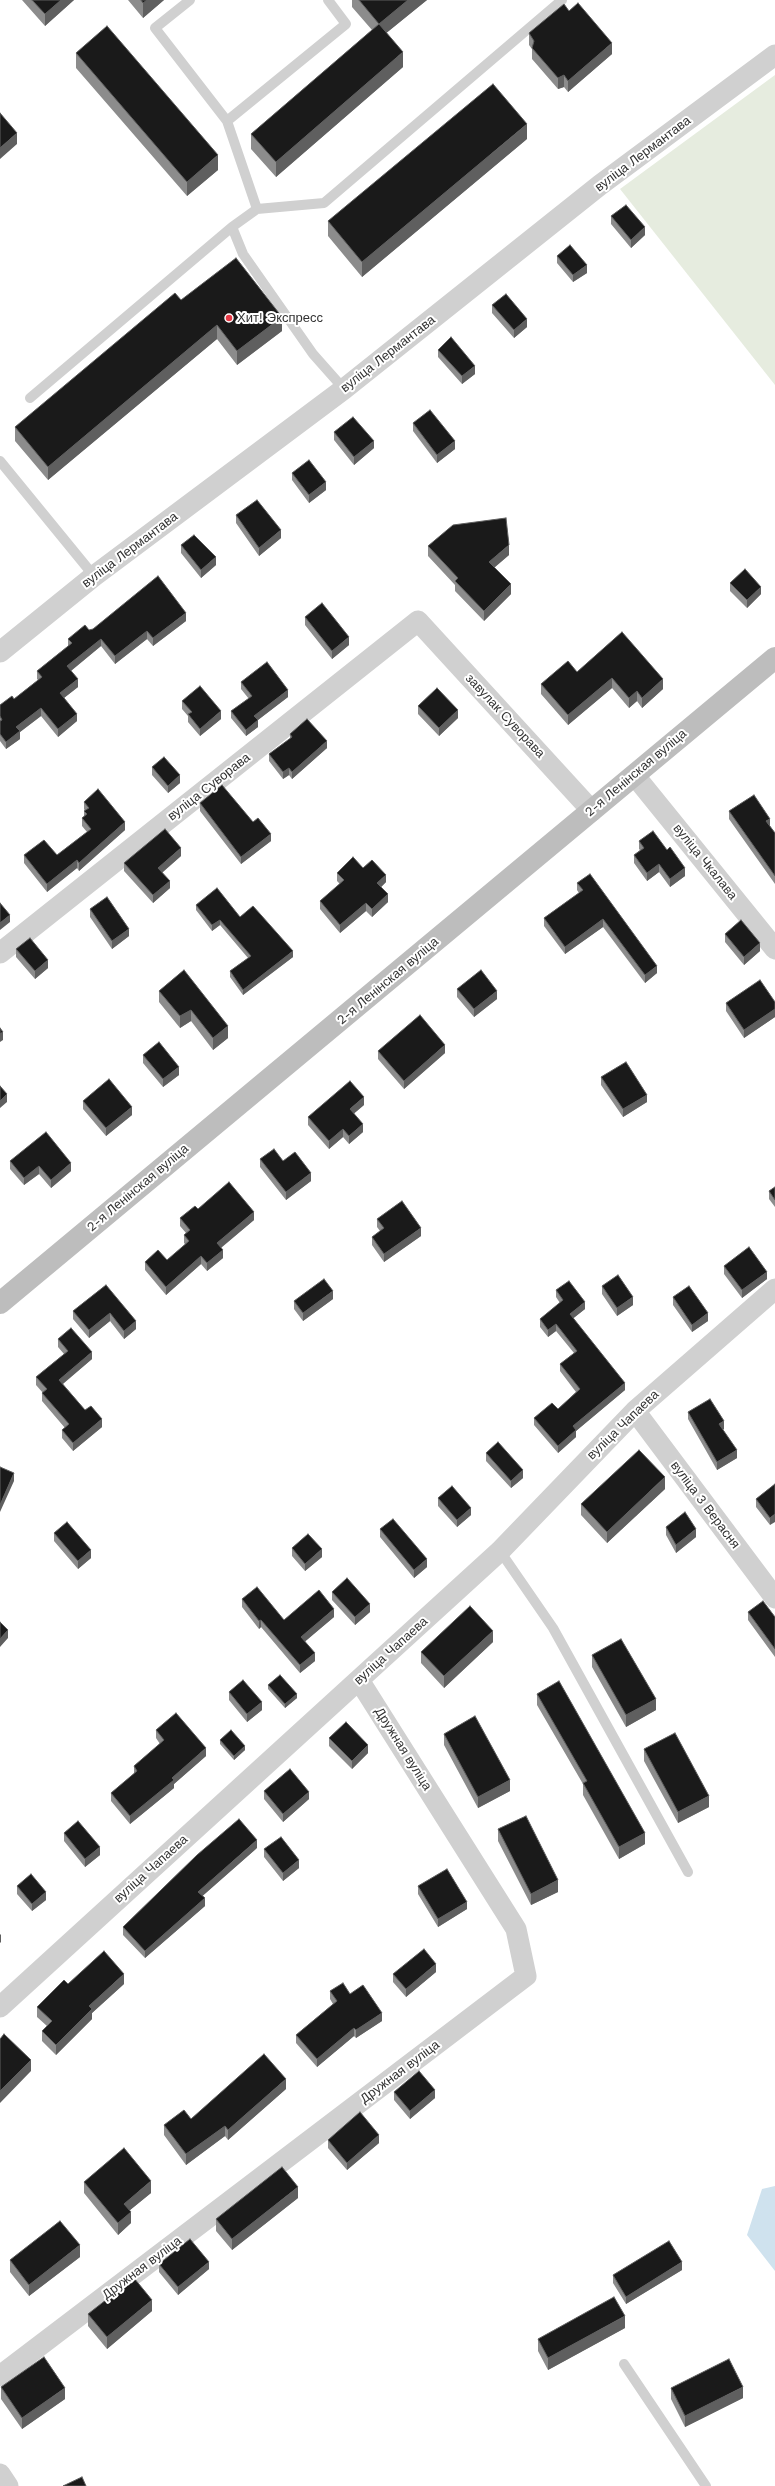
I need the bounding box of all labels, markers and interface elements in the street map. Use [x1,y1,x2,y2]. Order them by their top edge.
street label: вуліца Лермантава [592,113,694,195]
place label: Хит! Экспресс [237,310,323,326]
street label: вуліца Лермантава [338,312,438,396]
marker: Хит! Экспресс [224,313,234,323]
street label: вуліца Лермантава [79,509,181,591]
street label: завулак Суворава [462,671,548,761]
street label: 2-я Ленінская вуліца [582,726,690,820]
street label: вуліца Суворава [165,750,253,824]
street label: вуліца Чкалава [670,821,740,903]
street label: 2-я Ленінская вуліца [334,934,442,1028]
street label: 2-я Ленінская вуліца [84,1141,192,1235]
street label: вуліца Чапаева [584,1387,662,1463]
street label: вуліца 3 Верасня [667,1458,743,1552]
street label: вуліца Чапаева [351,1614,431,1688]
street label: Дружная вуліца [371,1705,435,1793]
street label: вуліца Чапаева [111,1832,191,1906]
street label: Дружная вуліца [357,2037,443,2107]
street label: Дружная вуліца [99,2233,185,2303]

